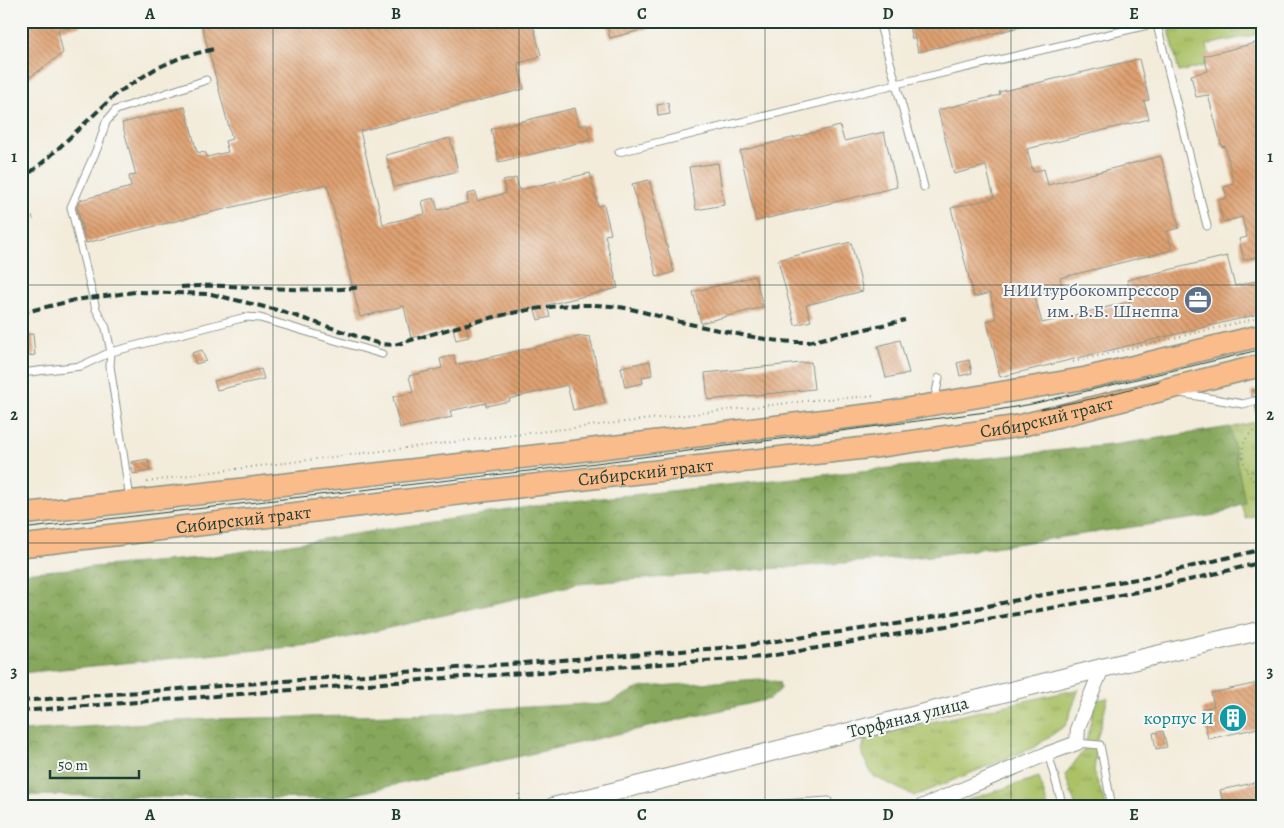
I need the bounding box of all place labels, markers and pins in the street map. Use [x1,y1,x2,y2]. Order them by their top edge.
place label: НИИтурбокомпрессор им. В.Б. Шнеппа [1002,278,1180,323]
office icon: НИИтурбокомпрессор им. В.Б. Шнеппа [1183,285,1213,315]
building icon: корпус И [1218,703,1248,733]
place label: корпус И [1143,706,1214,730]

